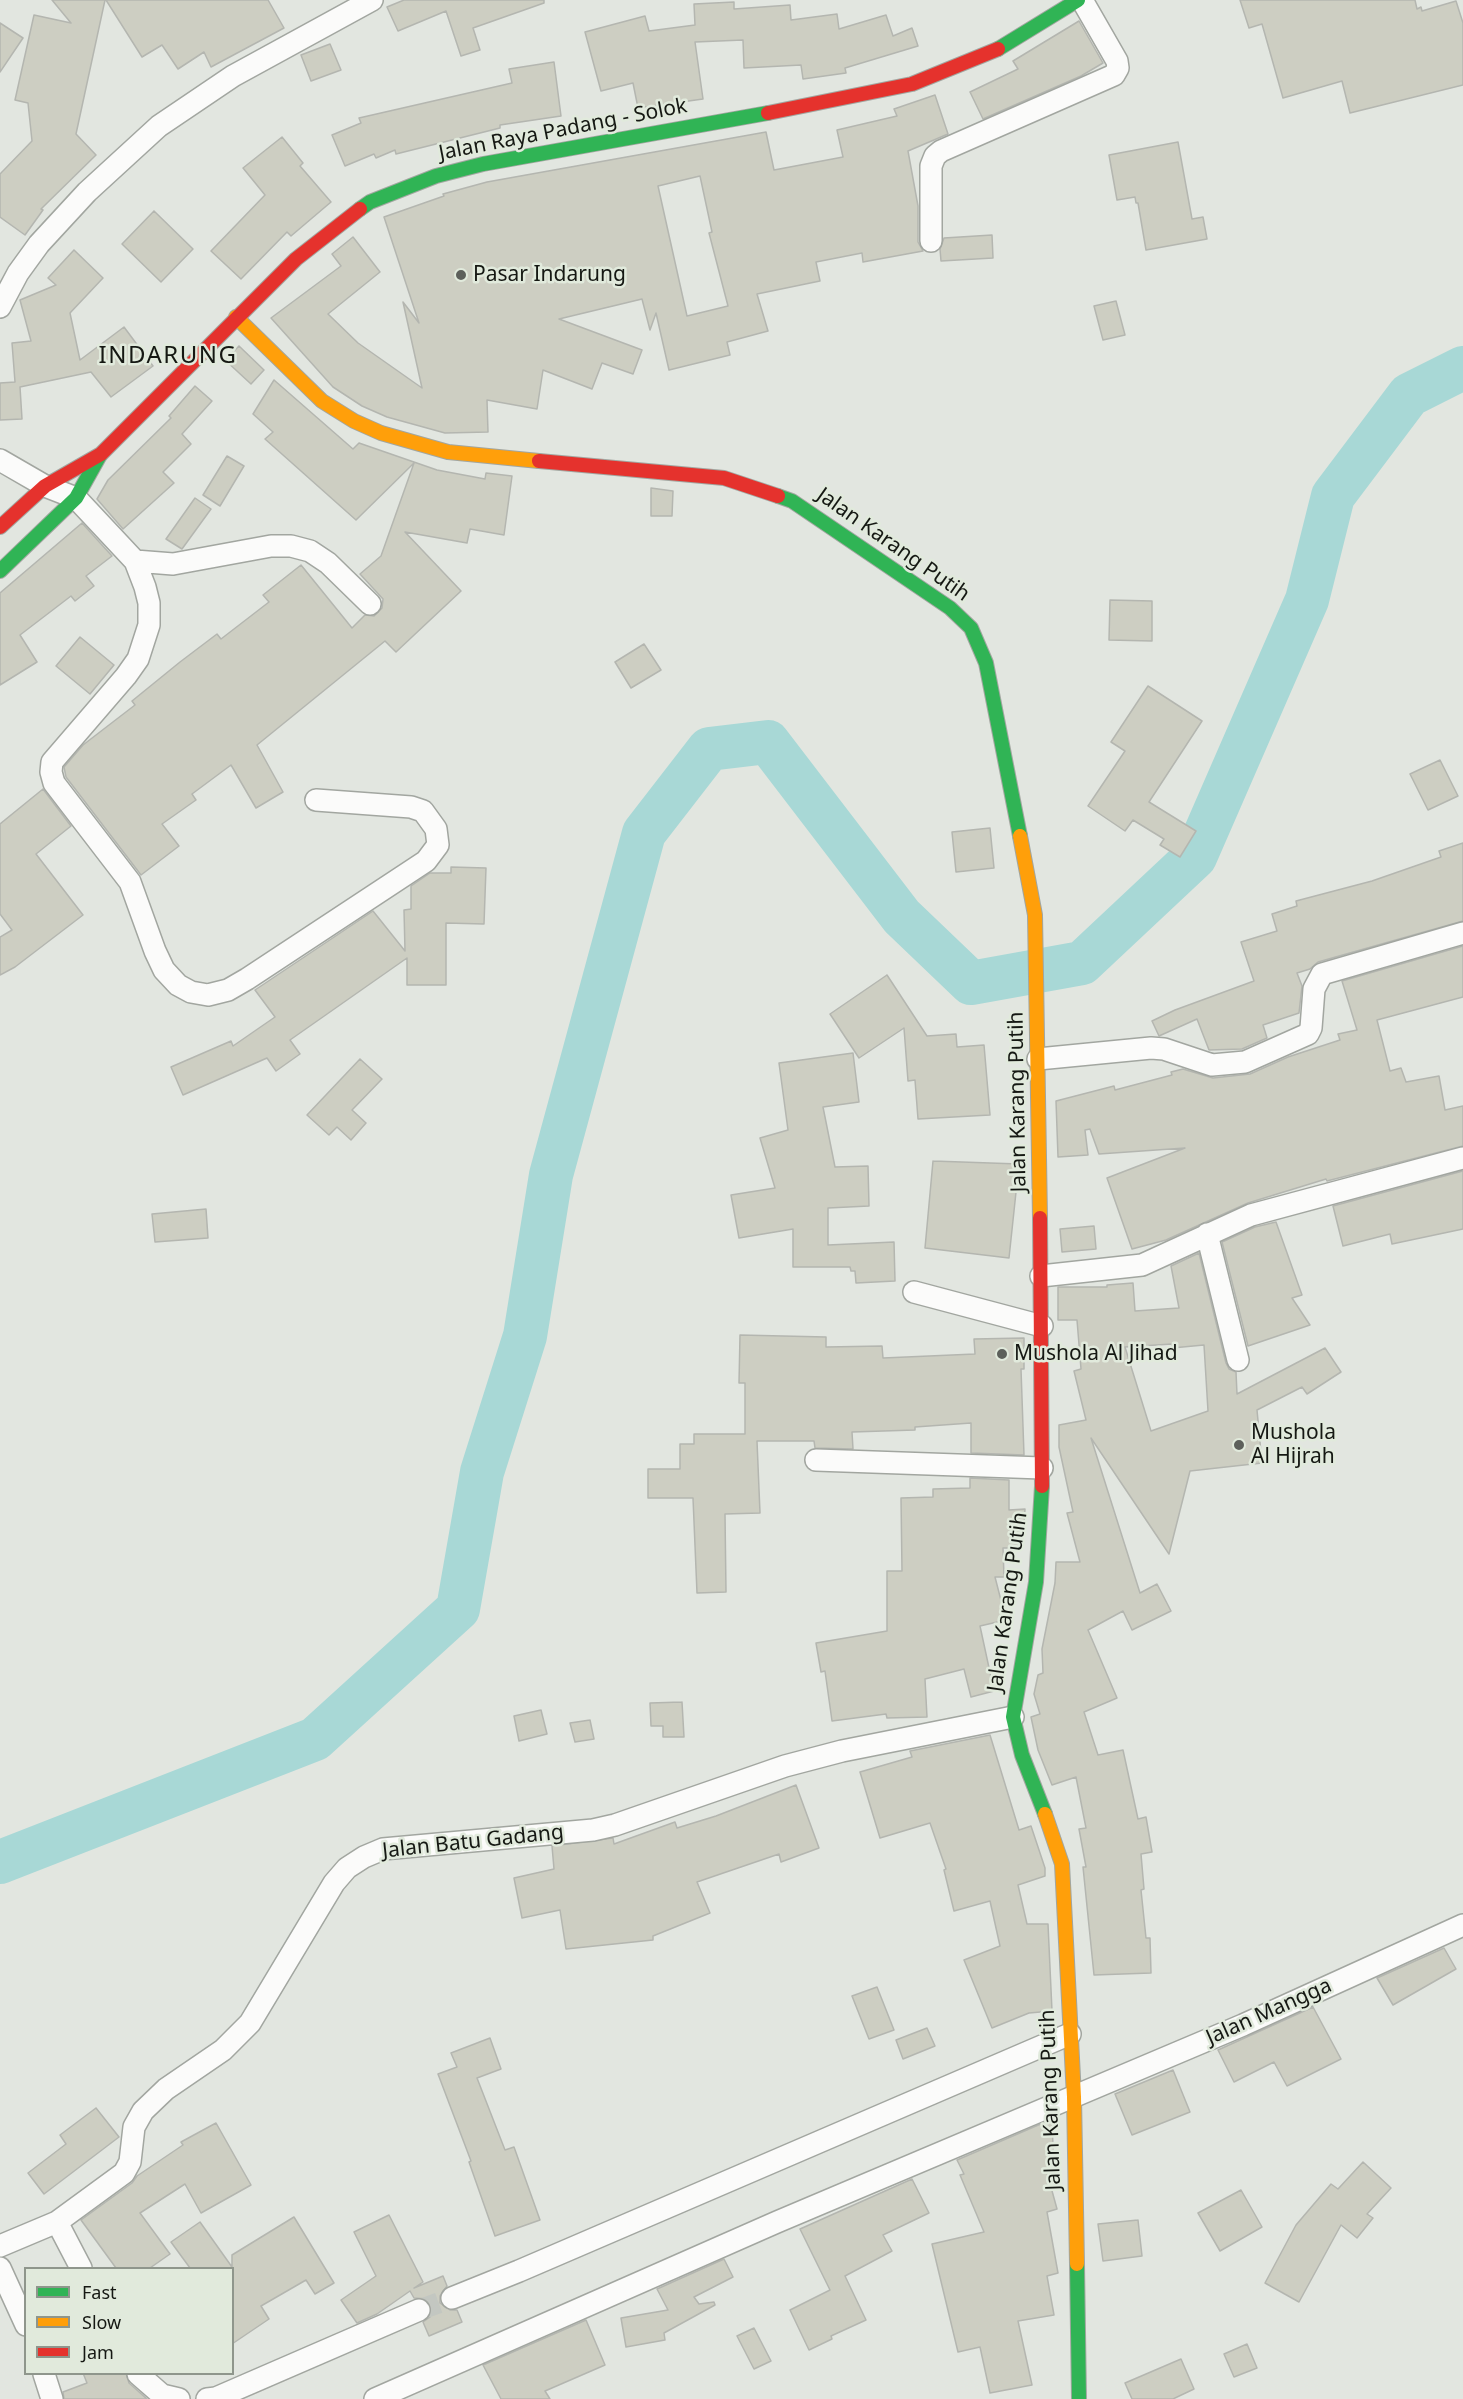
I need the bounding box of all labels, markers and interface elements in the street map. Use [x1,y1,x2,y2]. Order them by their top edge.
street label: Jalan Raya Padang - Solok [437,94,689,166]
place label: Pasar Indarung [473,262,626,288]
marker: Pasar Indarung [454,268,468,282]
district label: INDARUNG [99,342,237,370]
street label: Jalan Karang Putih [812,483,974,607]
street label: Jalan Karang Putih [1004,1011,1032,1193]
place label: Mushola Al Jihad [1014,1341,1178,1367]
marker: Mushola Al Jihad [995,1347,1009,1361]
place label: Mushola Al Hijrah [1251,1420,1336,1470]
marker: Mushola Al Hijrah [1232,1438,1246,1452]
street label: Jalan Karang Putih [983,1511,1033,1693]
street label: Jalan Batu Gadang [381,1820,565,1864]
street label: Jalan Mangga [1202,1973,1336,2051]
street label: Jalan Karang Putih [1035,2009,1067,2191]
legend [24,2267,234,2375]
text: Fast [82,2280,117,2304]
text: Slow [82,2310,121,2334]
text: Jam [82,2340,114,2364]

